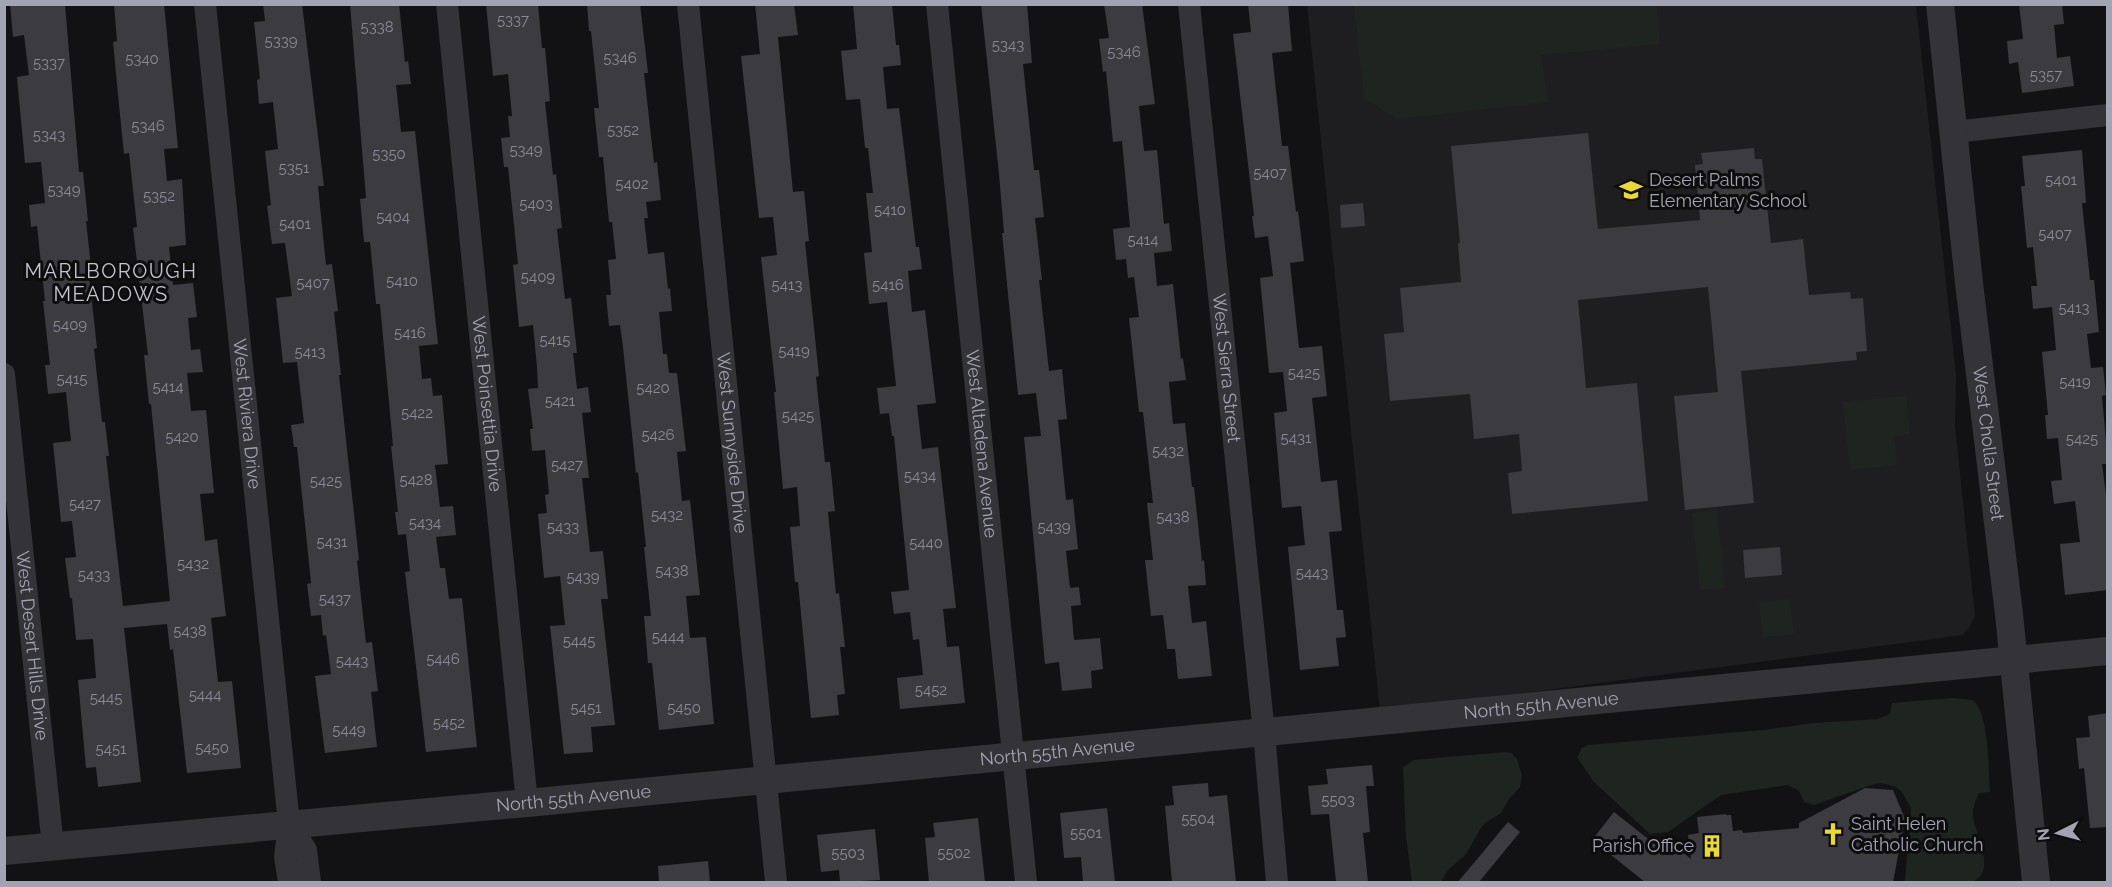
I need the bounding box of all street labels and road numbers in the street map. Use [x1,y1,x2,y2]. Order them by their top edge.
street label: West Sierra Street [1209,292,1245,444]
street label: West Poinsettia Drive [468,315,507,493]
street label: West Riviera Drive [229,338,266,490]
street label: West Altadena Avenue [962,348,1002,539]
street label: West Sunnyside Drive [713,351,752,535]
street label: West Cholla Street [1969,365,2009,522]
street label: West Desert Hills Drive [12,550,53,742]
street label: North 55th Avenue [1463,687,1620,723]
street label: North 55th Avenue [979,734,1136,769]
street label: North 55th Avenue [495,780,652,816]

